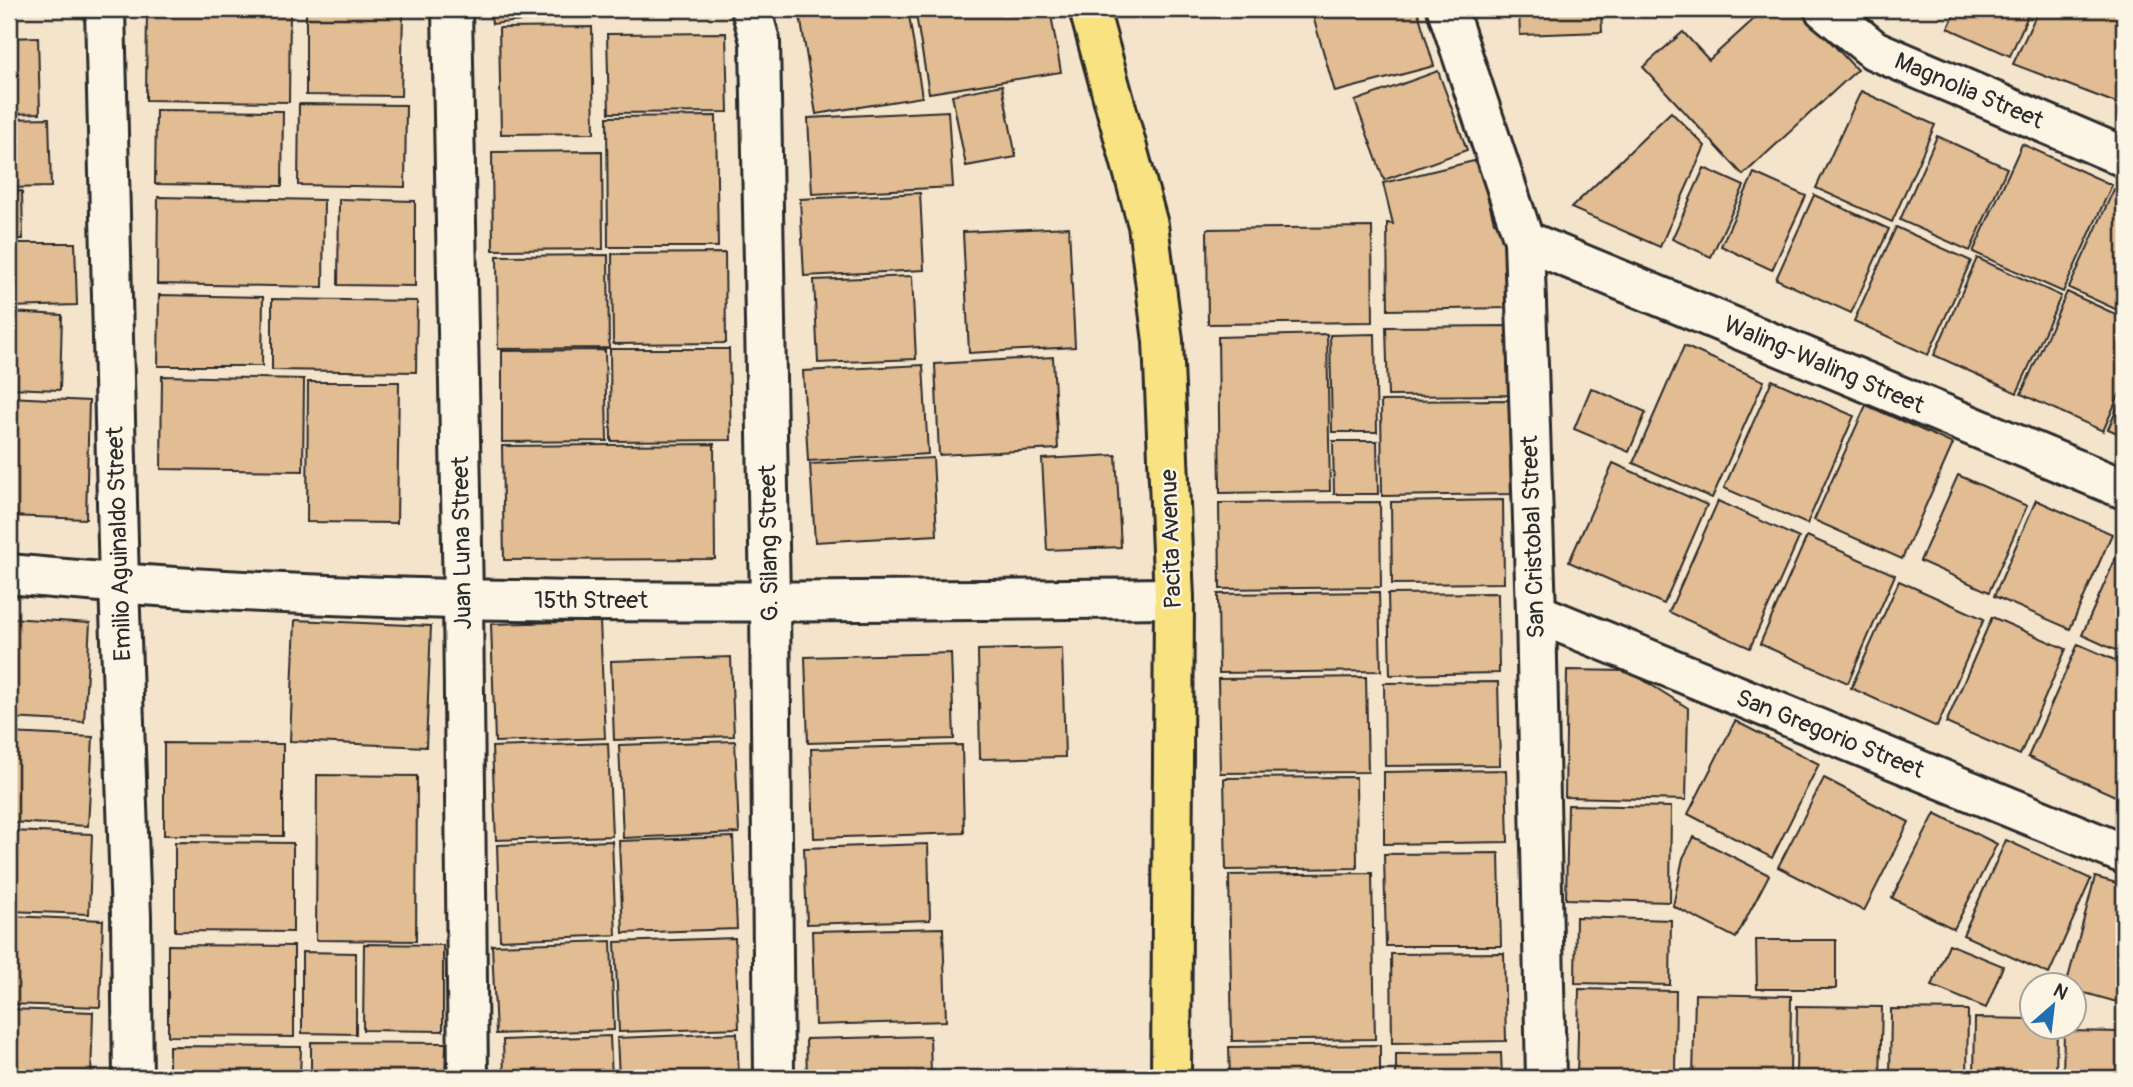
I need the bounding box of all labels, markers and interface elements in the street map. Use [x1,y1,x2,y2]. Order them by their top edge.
street label: Magnolia Street [1890,47,2048,136]
street label: Waling-Waling Street [1720,310,1929,420]
street label: Emilio Aguinaldo Street [100,426,138,662]
street label: San Cristobal Street [1515,435,1551,639]
street label: Juan Luna Street [446,456,478,630]
street label: G. Silang Street [753,464,785,622]
street label: Pacita Avenue [1154,469,1188,609]
street label: 15th Street [534,586,648,615]
street label: San Gregorio Street [1732,683,1928,785]
north arrow [2018,972,2088,1042]
text: N [2049,978,2072,1006]

